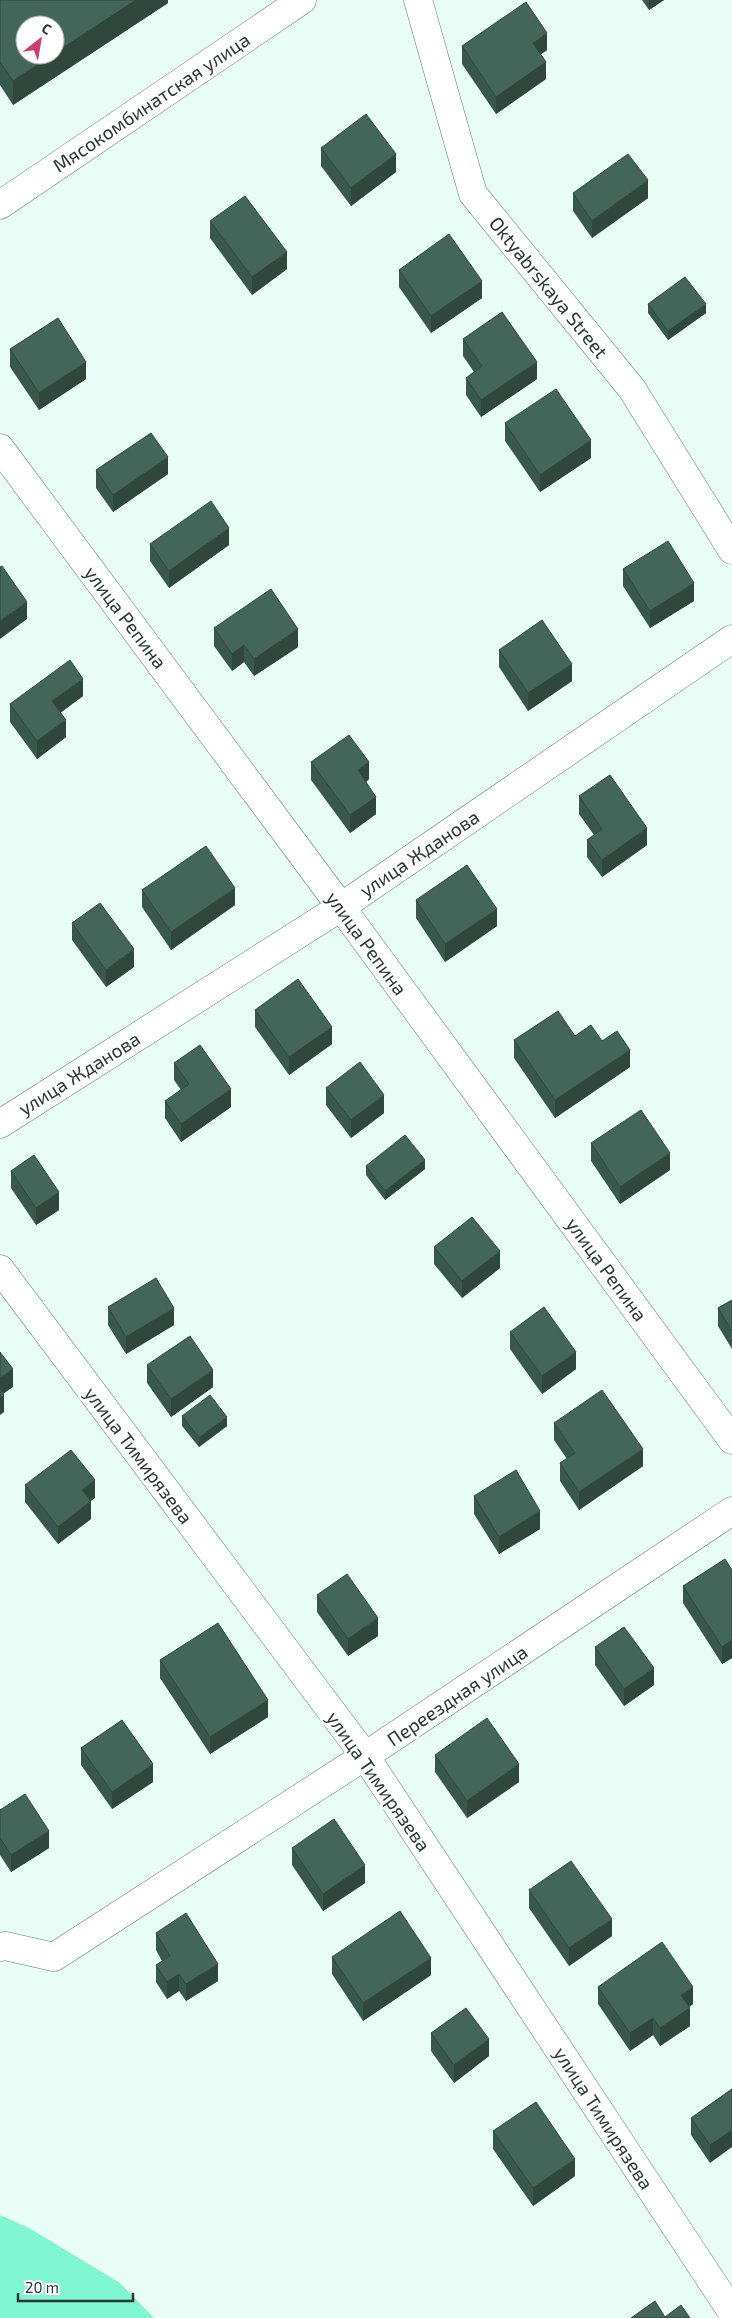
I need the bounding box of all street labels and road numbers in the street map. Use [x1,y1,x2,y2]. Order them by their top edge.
street label: Мясокомбинатская улица [48,27,254,177]
street label: Oktyabrskaya Street [485,212,613,362]
street label: улица Репина [79,561,172,673]
street label: улица Жданова [355,805,484,902]
street label: улица Репина [321,887,412,1000]
street label: улица Жданова [14,1026,145,1120]
street label: улица Репина [561,1213,652,1326]
street label: улица Тимирязева [79,1382,198,1529]
street label: Переездная улица [382,1640,532,1751]
street label: улица Тимирязева [321,1707,436,1856]
street label: улица Тимирязева [548,2042,659,2194]

